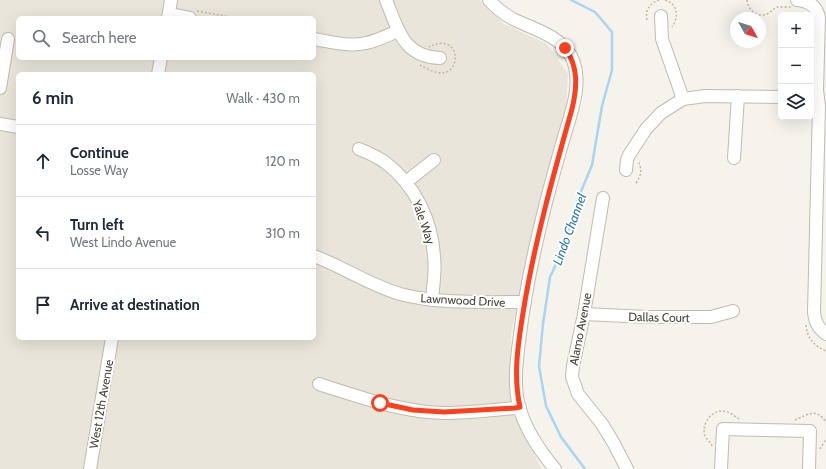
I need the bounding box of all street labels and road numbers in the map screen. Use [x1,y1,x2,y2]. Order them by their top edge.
street label: Yale Way [409,197,439,246]
street label: Lawnwood Drive [420,290,506,310]
street label: Alamo Avenue [566,291,594,367]
street label: Dallas Court [628,309,690,325]
street label: West 12th Avenue [86,358,116,450]

